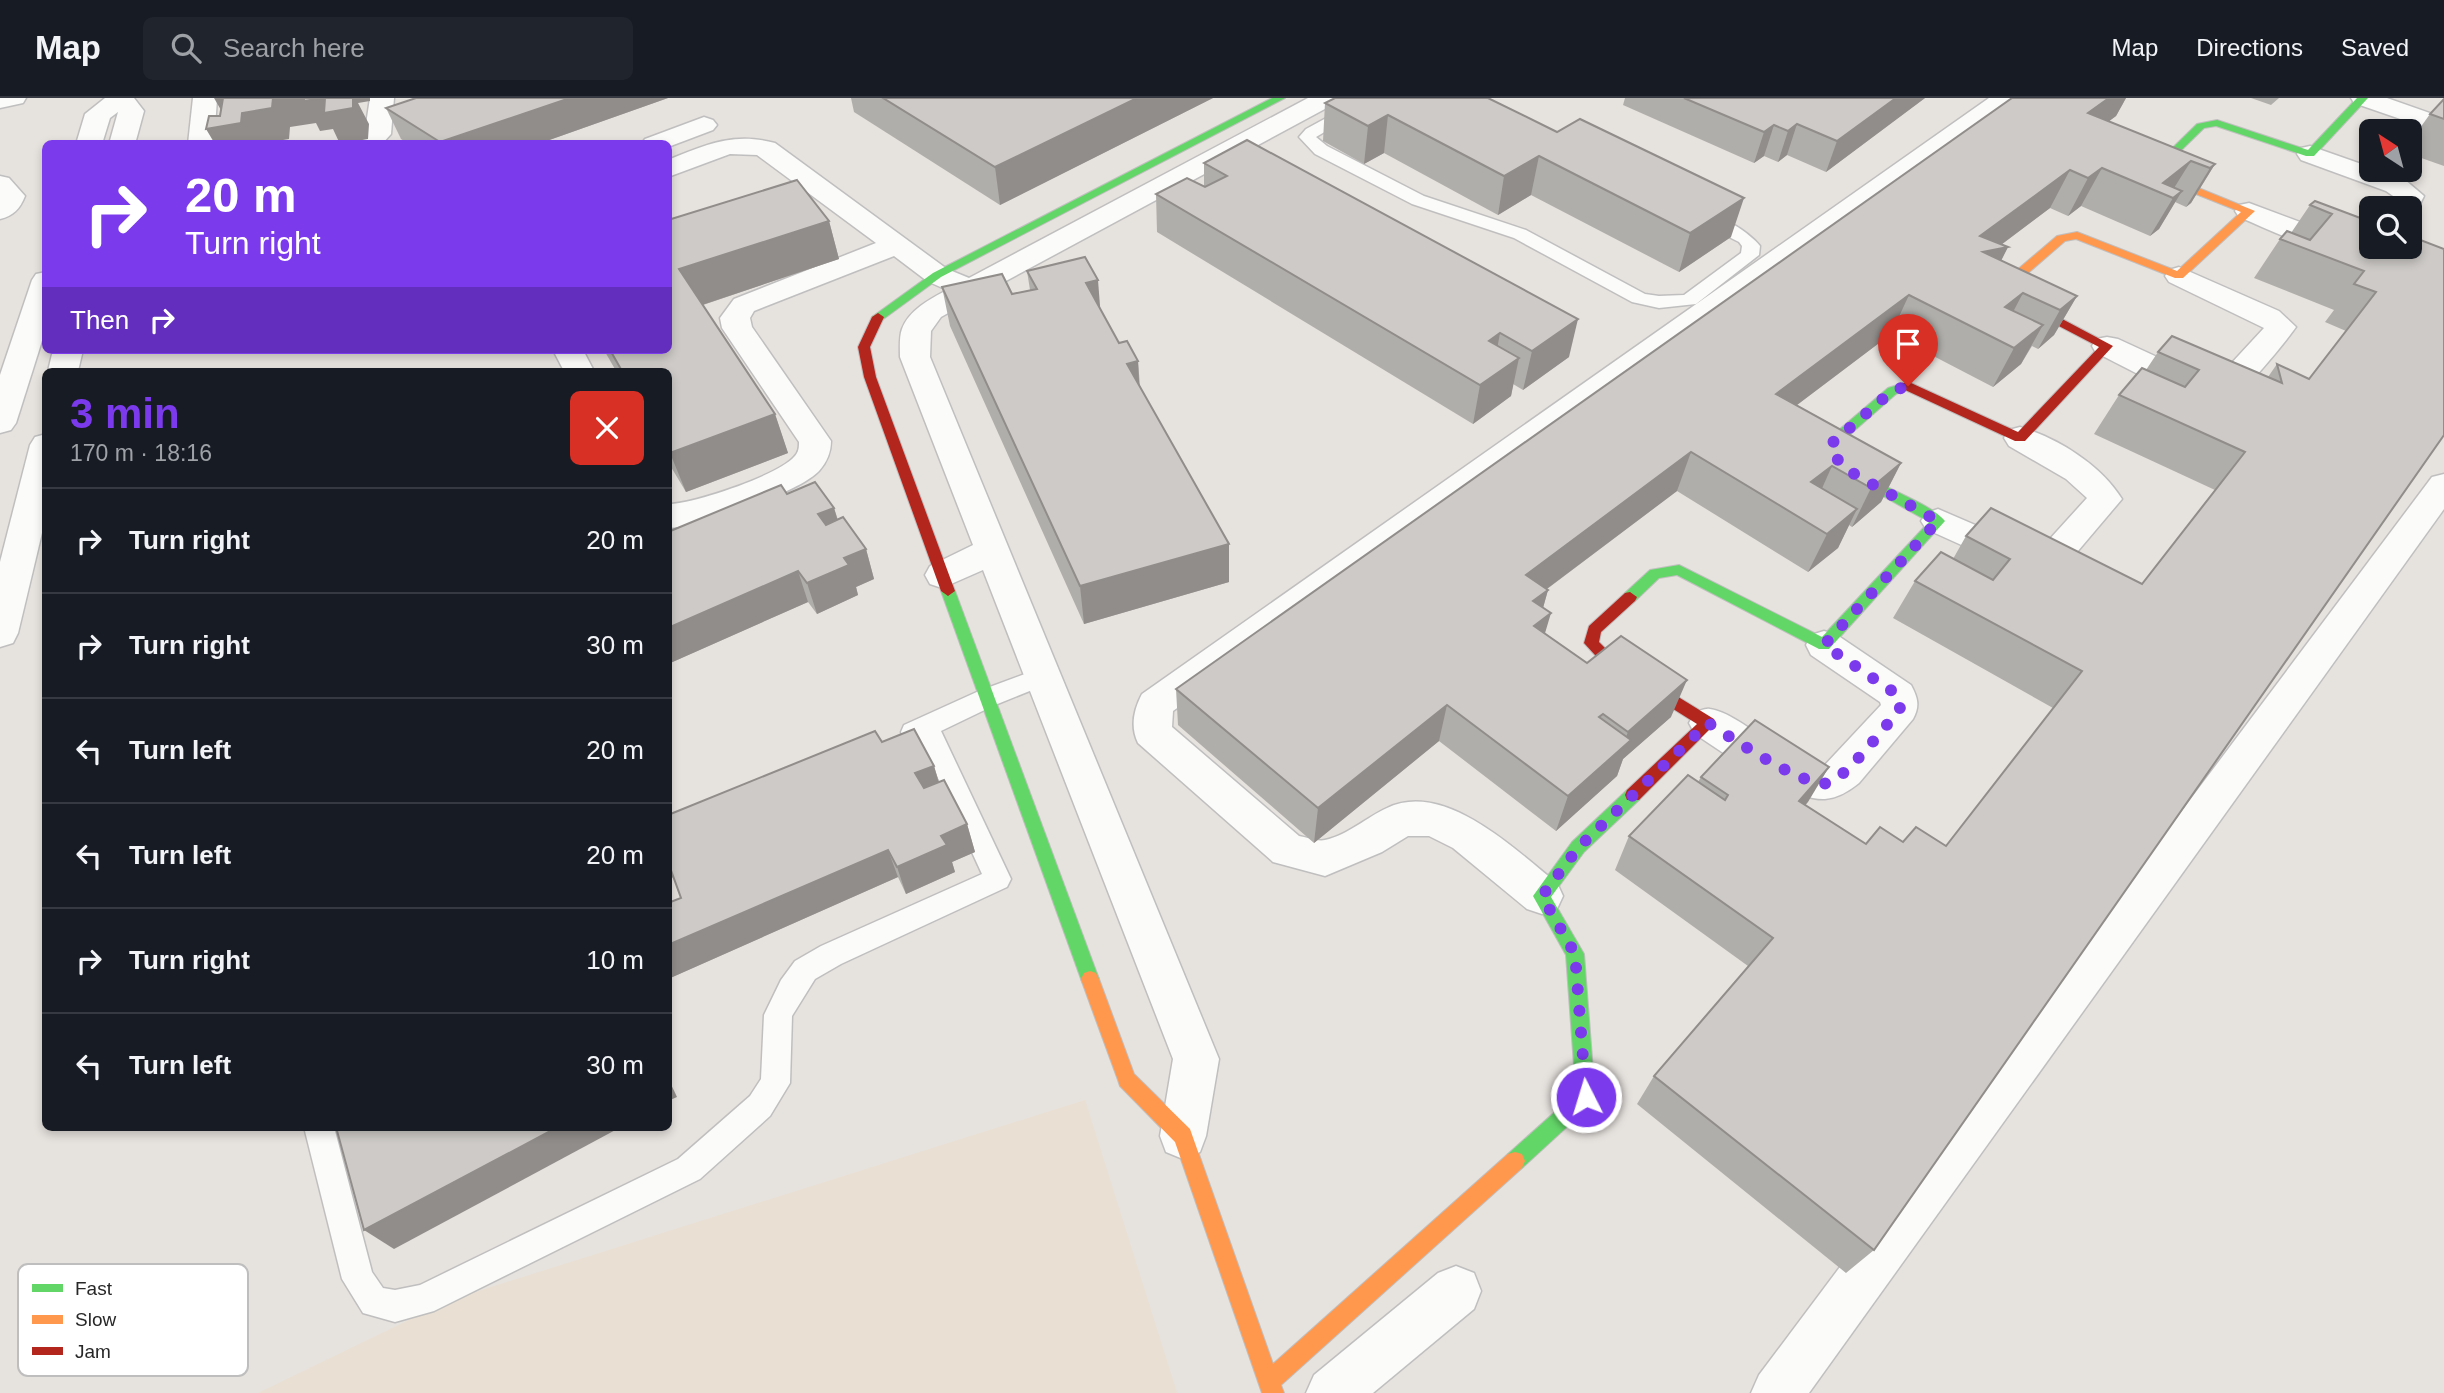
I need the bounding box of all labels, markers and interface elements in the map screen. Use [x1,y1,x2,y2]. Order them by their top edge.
search box [143,17,633,80]
text: Map [35,29,101,66]
icon: search [167,29,205,67]
text: Search here [223,33,365,63]
text: Map [2112,34,2158,61]
text: Directions [2196,34,2303,61]
text: Saved [2341,34,2409,61]
north arrow [2359,119,2422,182]
map controls [2359,119,2422,259]
icon: right [70,168,161,259]
text: 20 m [185,168,297,222]
button: search [2359,196,2422,259]
text: Turn right [185,225,321,261]
icon: right [143,301,181,339]
text: Then [70,305,129,335]
pin [1878,314,1938,386]
icon: arrive [1889,325,1927,363]
text: 3 min [70,390,180,437]
button: close [570,391,644,465]
text: 170 m · 18:16 [70,440,212,466]
icon: right [70,522,108,560]
text: Turn right [129,525,250,555]
text: 20 m [586,525,644,555]
icon: right [70,627,108,665]
text: Turn right [129,630,250,660]
text: 30 m [586,630,644,660]
icon: left [70,732,108,770]
text: Turn left [129,735,231,765]
text: 20 m [586,735,644,765]
icon: left [70,837,108,875]
text: Turn left [129,840,231,870]
text: 20 m [586,840,644,870]
icon: right [70,942,108,980]
text: Turn right [129,945,250,975]
text: 10 m [586,945,644,975]
icon: left [70,1047,108,1085]
text: Turn left [129,1050,231,1080]
text: 30 m [586,1050,644,1080]
position arrow [1549,1060,1623,1134]
legend [18,1264,248,1376]
text: Fast [75,1278,113,1299]
text: Slow [75,1309,116,1330]
text: Jam [75,1341,111,1362]

